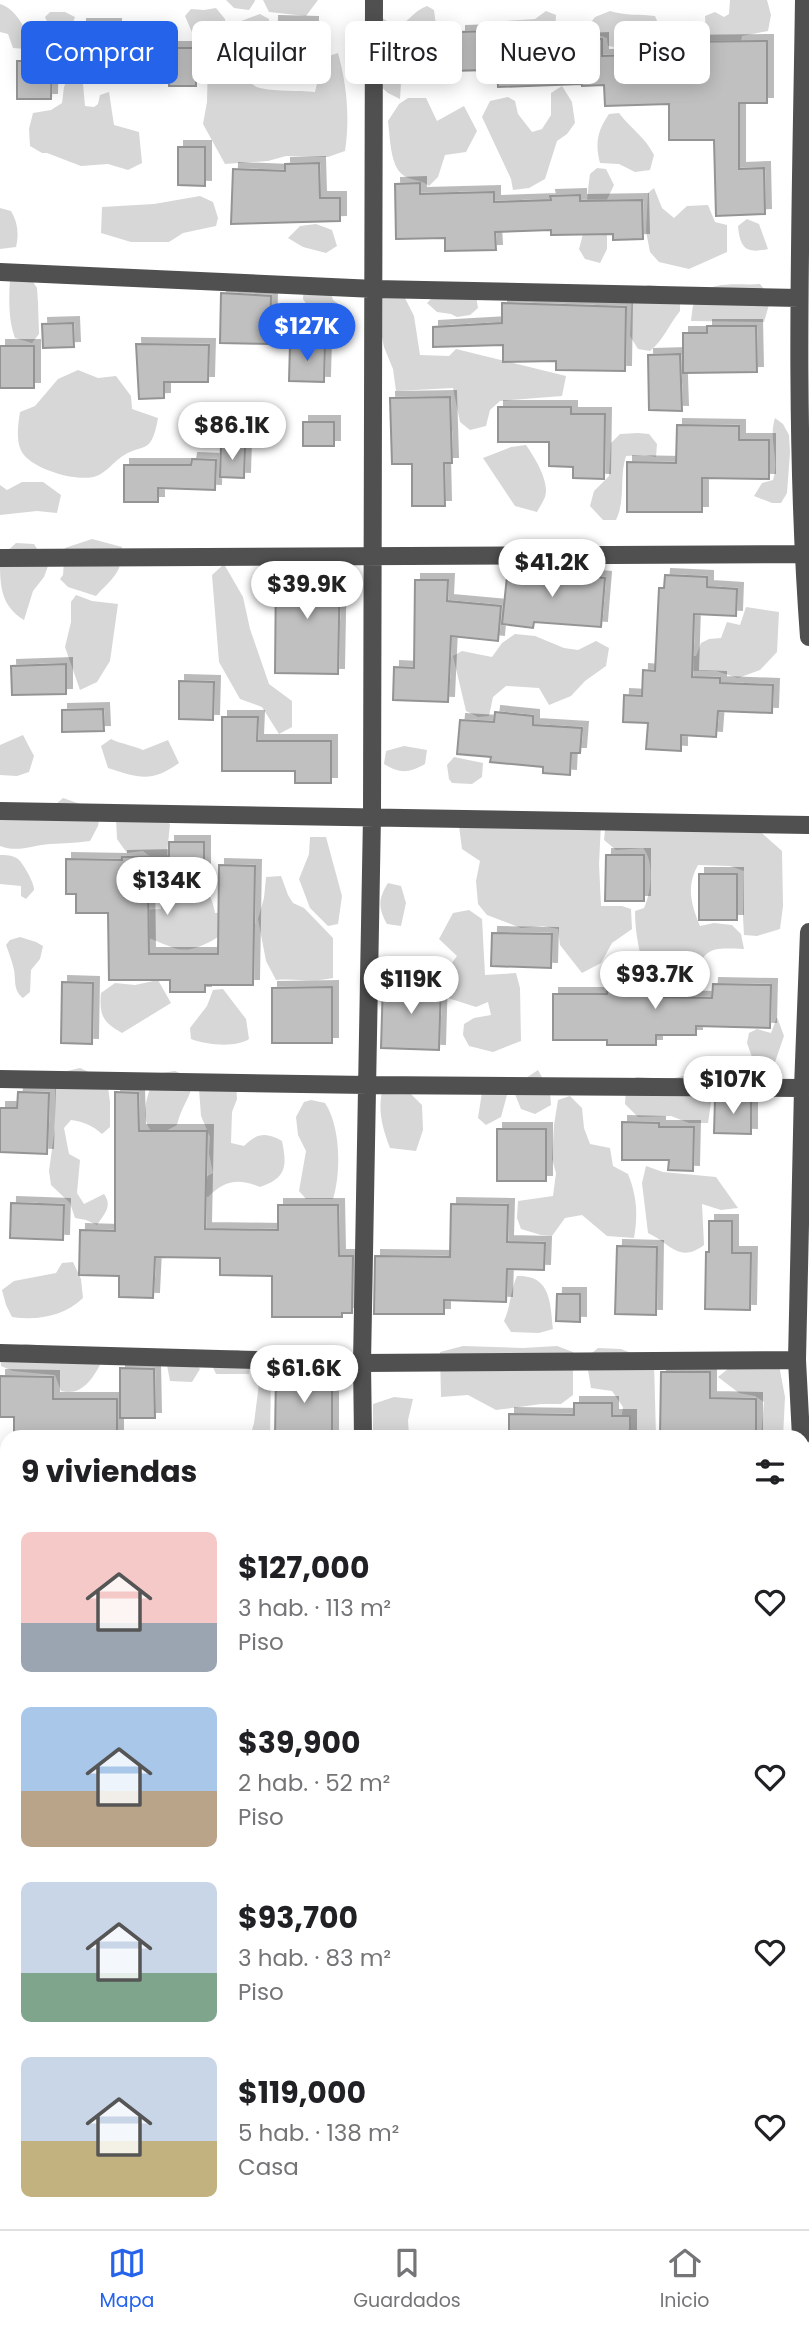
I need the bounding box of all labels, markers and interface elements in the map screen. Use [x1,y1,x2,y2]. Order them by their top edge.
chip: Comprar [21,21,178,84]
chip: Alquilar [192,21,331,84]
chip: Filtros [345,21,462,84]
chip: Nuevo [476,21,600,84]
chip: Piso [614,21,710,84]
pin: $127K [258,304,356,363]
text: $127K [274,310,340,342]
pin: $86.1K [175,402,289,462]
text: $86.1K [194,409,270,441]
pin: $41.2K [495,540,609,599]
text: $41.2K [514,546,590,578]
pin: $39.9K [250,562,364,621]
text: $39.9K [267,568,347,600]
pin: $134K [118,858,216,917]
text: $134K [132,864,202,896]
pin: $93.7K [598,951,712,1011]
pin: $119K [362,956,460,1016]
text: $93.7K [616,958,694,990]
text: $119K [380,963,442,995]
pin: $107K [684,1056,782,1116]
text: $107K [699,1063,767,1095]
pin: $61.6K [247,1346,361,1405]
text: $61.6K [266,1352,342,1384]
text: 9 viviendas [21,1450,197,1493]
icon: filters [751,1453,789,1491]
text: $127,000 [238,1546,370,1589]
icon: home [77,1560,161,1644]
icon: heart [751,1583,789,1621]
text: 3 hab. · 113 m² [238,1592,391,1624]
text: Piso [238,1626,284,1658]
text: $39,900 [238,1721,361,1764]
icon: home [77,1735,161,1819]
icon: heart [751,1758,789,1796]
text: 2 hab. · 52 m² [238,1767,390,1799]
text: Piso [238,1801,284,1833]
text: $93,700 [238,1896,358,1939]
icon: home [77,1910,161,1994]
icon: heart [751,1933,789,1971]
text: 3 hab. · 83 m² [238,1942,391,1974]
text: Piso [238,1976,284,2008]
text: $119,000 [238,2071,366,2114]
icon: home [77,2085,161,2169]
icon: heart [751,2108,789,2146]
text: 5 hab. · 138 m² [238,2117,399,2149]
text: Casa [238,2151,299,2183]
tab: Mapa [99,2244,154,2315]
tab: Guardados [353,2244,461,2315]
tab: Inicio [660,2244,710,2315]

